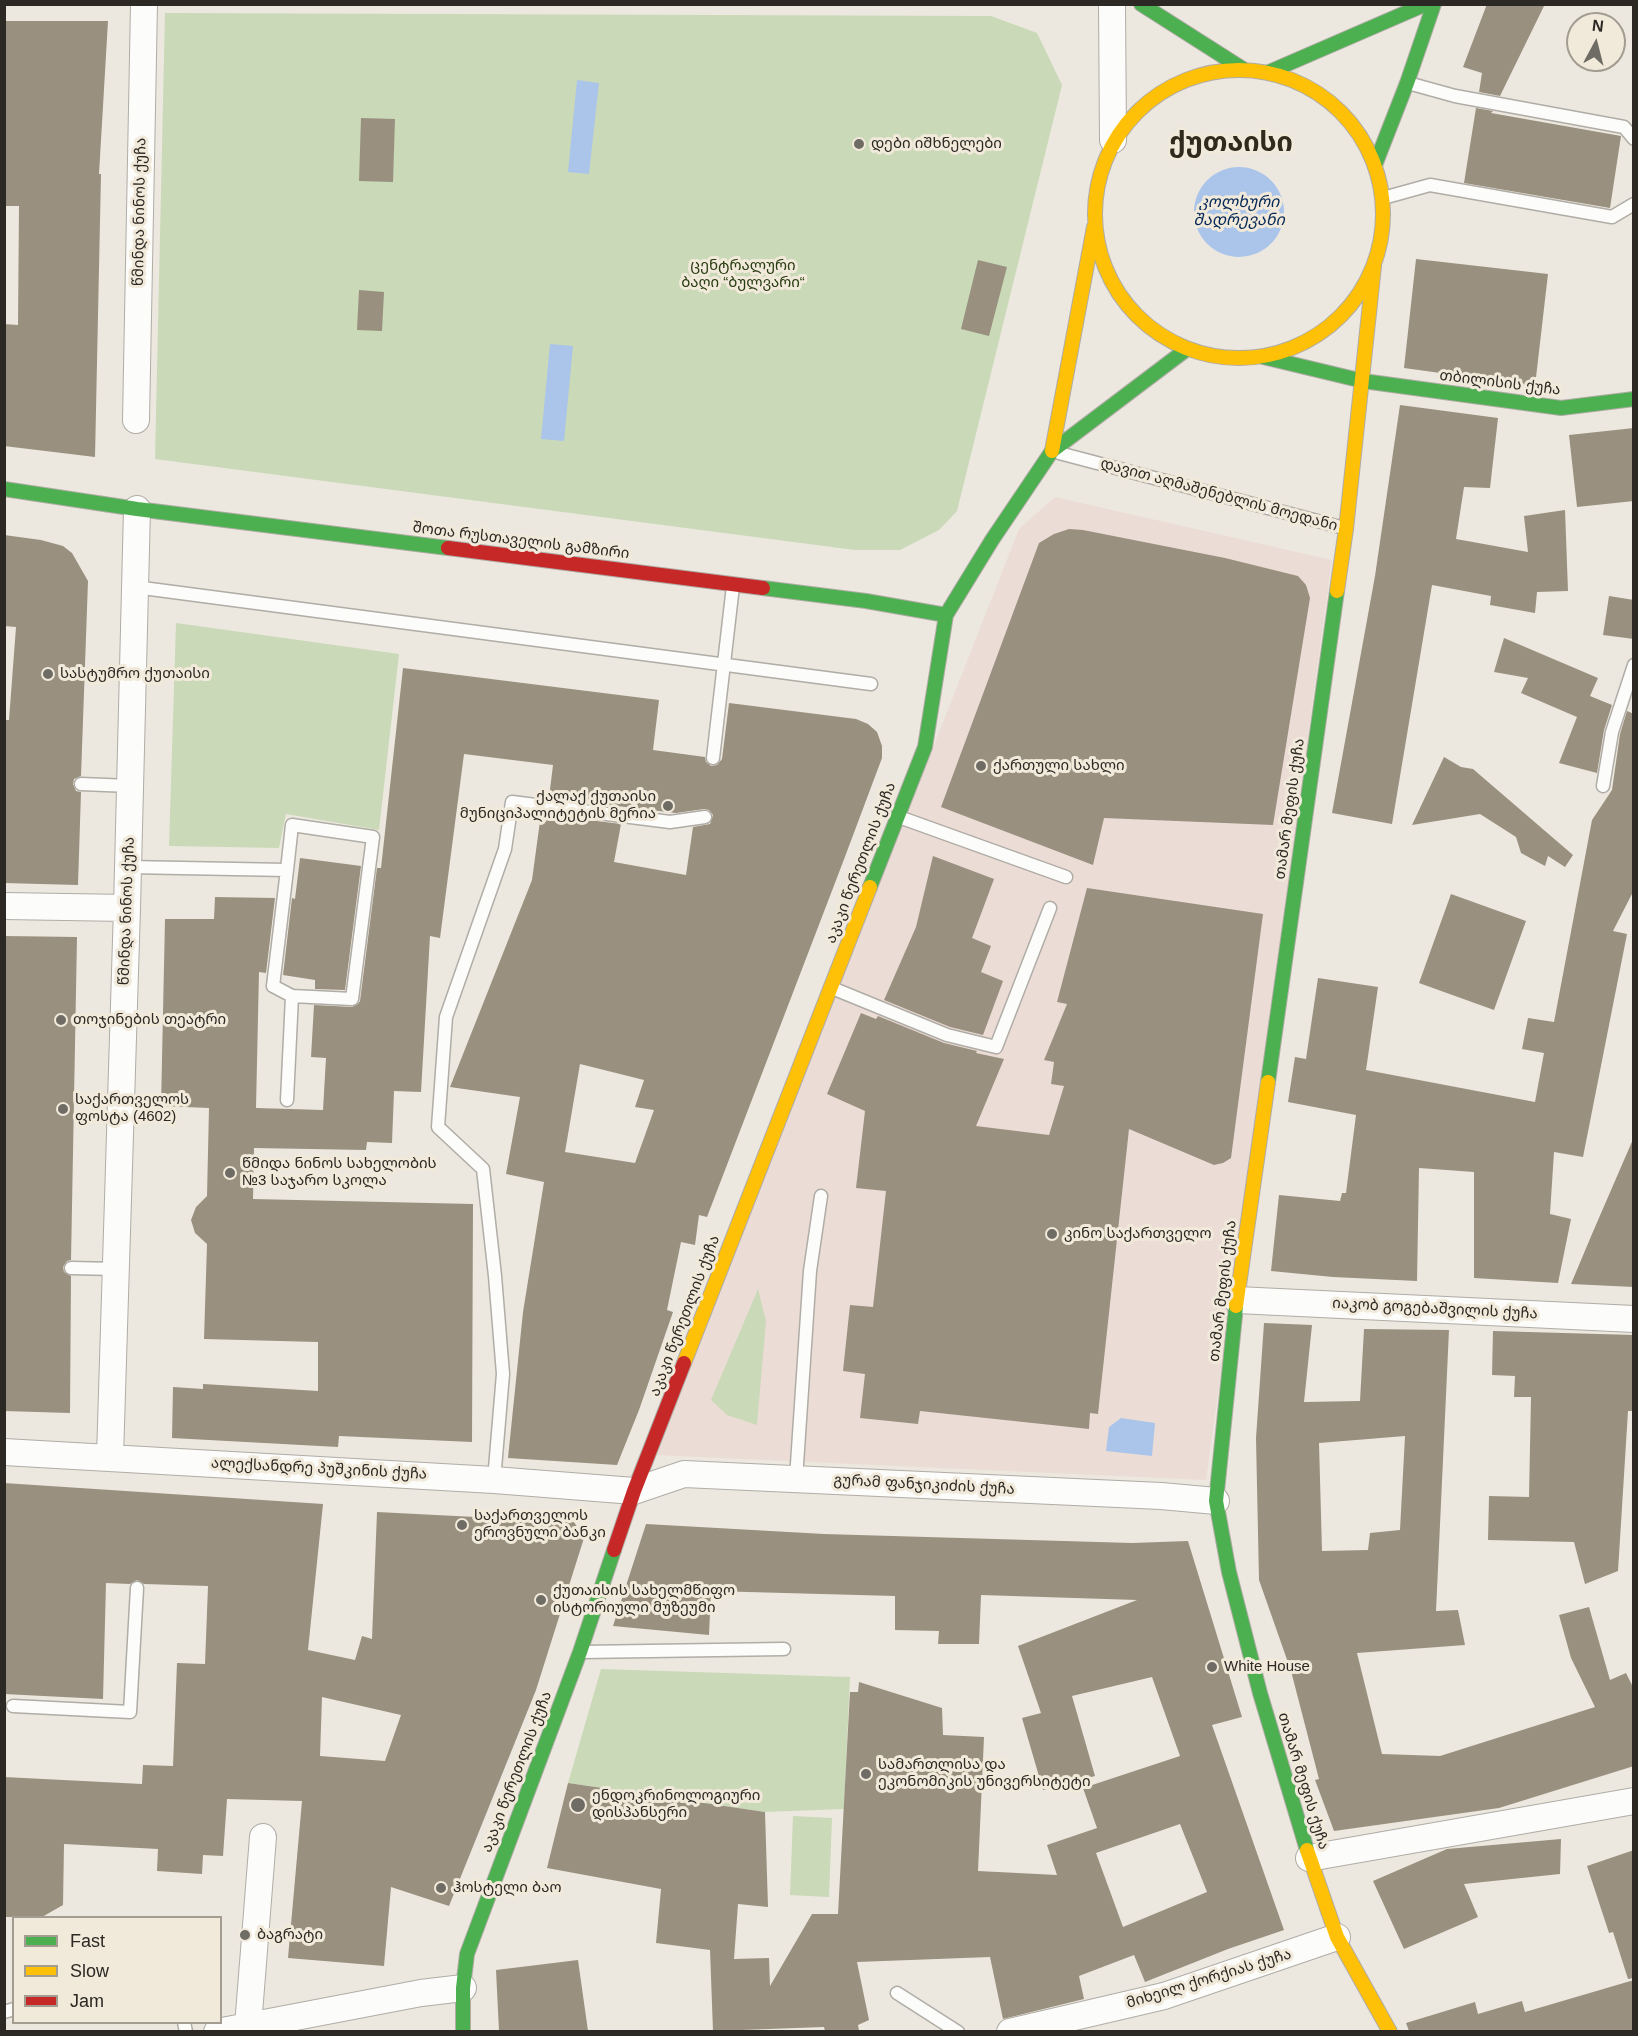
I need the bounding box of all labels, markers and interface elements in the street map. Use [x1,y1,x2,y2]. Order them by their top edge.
north arrow [1566,12,1626,72]
text: N [1591,16,1605,35]
district label: ქუთაისი [1169,128,1293,160]
place label: დები იშხნელები [871,135,1002,153]
marker: დები იშხნელები [852,137,866,151]
street label: წმინდა ნინოს ქუჩა [130,138,150,286]
water label: კოლხური შადრევანი [1193,193,1285,231]
park label: ცენტრალური ბაღი “ბულვარი“ [681,257,805,292]
street label: თბილისის ქუჩა [1438,367,1562,399]
street label: დავით აღმაშენებლის მოედანი [1098,455,1340,535]
street label: შოთა რუსთაველის გამზირი [412,519,630,563]
place label: სასტუმრო ქუთაისი [60,665,210,683]
marker: სასტუმრო ქუთაისი [41,667,55,681]
street label: თამარ მეფის ქუჩა [1271,737,1309,881]
place label: ქართული სახლი [993,757,1125,775]
marker: ქართული სახლი [974,759,988,773]
street label: აკაკი წერეთლის ქუჩა [822,780,900,946]
place label: ქალაქ ქუთაისი მუნიციპალიტეტის მერია [460,788,656,823]
marker: ქალაქ ქუთაისი მუნიციპალიტეტის მერია [661,799,675,813]
street label: წმინდა ნინოს ქუჩა [115,836,139,986]
place label: თოჯინების თეატრი [73,1011,226,1029]
marker: თოჯინების თეატრი [54,1013,68,1027]
place label: საქართველოს ფოსტა (4602) [75,1091,189,1126]
marker: საქართველოს ფოსტა (4602) [56,1102,70,1116]
place label: წმიდა ნინოს სახელობის №3 საჯარო სკოლა [242,1155,437,1190]
marker: წმიდა ნინოს სახელობის №3 საჯარო სკოლა [223,1166,237,1180]
street label: თამარ მეფის ქუჩა [1205,1219,1241,1363]
place label: კინო საქართველო [1064,1225,1211,1243]
marker: კინო საქართველო [1045,1227,1059,1241]
street label: აკაკი წერეთლის ქუჩა [646,1233,724,1399]
street label: იაკობ გოგებაშვილის ქუჩა [1332,1295,1538,1323]
street label: ალექსანდრე პუშკინის ქუჩა [210,1454,428,1484]
street label: გურამ ფანჯიკიძის ქუჩა [833,1471,1015,1499]
place label: საქართველოს ეროვნული ბანკი [474,1507,606,1542]
marker: საქართველოს ეროვნული ბანკი [455,1518,469,1532]
place label: ქუთაისის სახელმწიფო ისტორიული მუზეუმი [553,1582,735,1617]
marker: ქუთაისის სახელმწიფო ისტორიული მუზეუმი [534,1593,548,1607]
place label: White House [1224,1658,1310,1676]
marker: White House [1205,1660,1219,1674]
street label: აკაკი წერეთლის ქუჩა [478,1689,556,1855]
street label: თამარ მეფის ქუჩა [1274,1710,1332,1852]
place label: სამართლისა და ეკონომიკის უნივერსიტეტი [878,1756,1091,1791]
marker: სამართლისა და ეკონომიკის უნივერსიტეტი [859,1767,873,1781]
place label: ენდოკრინოლოგიური დისპანსერი [592,1787,760,1822]
marker: ენდოკრინოლოგიური დისპანსერი [569,1796,587,1814]
place label: ჰოსტელი ბაო [453,1879,561,1897]
marker: ჰოსტელი ბაო [434,1881,448,1895]
legend [12,1916,222,2024]
place label: ბაგრატი [257,1926,323,1944]
marker: ბაგრატი [238,1928,252,1942]
text: Fast [70,1931,105,1951]
street label: მიხეილ ქორქიას ქუჩა [1124,1945,1294,2013]
text: Slow [70,1961,109,1981]
text: Jam [70,1991,104,2011]

